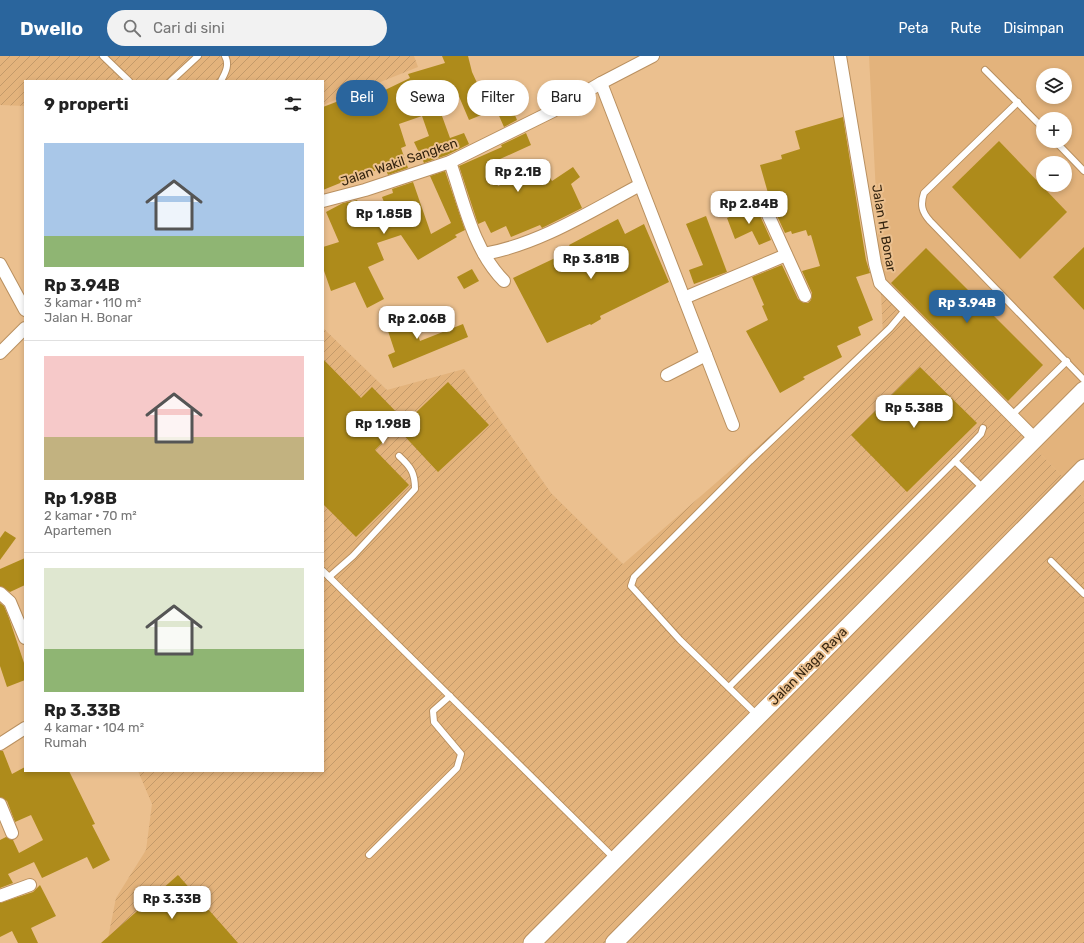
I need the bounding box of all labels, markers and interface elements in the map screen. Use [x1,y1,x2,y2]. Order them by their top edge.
search box [107,10,387,46]
text: Dwello [20,17,83,40]
icon: search [121,17,143,39]
text: Cari di sini [153,19,225,37]
text: Peta [899,20,929,37]
text: Rute [951,20,981,37]
text: Disimpan [1003,20,1064,37]
map controls [1036,68,1072,192]
button: layers [1036,68,1072,104]
chip: Beli [336,80,388,116]
chip: Sewa [396,80,459,116]
chip: Filter [467,80,529,116]
chip: Baru [537,80,596,116]
icon: filters [282,93,304,115]
text: 9 properti [44,94,129,114]
button: + [1036,112,1072,148]
street label: Jalan Wakil Sangken [339,135,460,190]
button: − [1036,156,1072,192]
pin: Rp 2.1B [481,159,555,193]
text: Rp 2.1B [495,164,541,179]
icon: home [138,169,210,241]
street label: Jalan H. Bonar [869,183,899,273]
pin: Rp 2.84B [708,191,790,225]
text: Rp 2.84B [720,196,778,211]
pin: Rp 1.85B [343,201,425,235]
text: Rp 1.85B [356,206,412,221]
pin: Rp 3.81B [550,246,632,280]
text: Rp 3.81B [563,251,619,266]
text: Rp 3.94B [44,275,120,295]
pin: Rp 3.94B [926,290,1008,324]
text: 3 kamar · 110 m² [44,295,141,310]
text: Rp 3.94B [938,295,996,310]
pin: Rp 2.06B [376,306,458,340]
text: Jalan H. Bonar [44,310,133,325]
text: Rp 2.06B [388,311,446,326]
icon: home [138,382,210,454]
pin: Rp 5.38B [873,395,955,429]
text: Rp 5.38B [885,400,943,415]
pin: Rp 1.98B [342,411,424,445]
text: Rp 1.98B [355,416,411,431]
text: Rp 1.98B [44,488,117,508]
text: 2 kamar · 70 m² [44,508,137,523]
text: Apartemen [44,523,112,538]
icon: home [138,594,210,666]
street label: Jalan Niaga Raya [766,624,851,709]
text: Rp 3.33B [44,700,121,720]
text: 4 kamar · 104 m² [44,720,144,735]
text: Rumah [44,735,87,750]
pin: Rp 3.33B [131,886,213,920]
text: Rp 3.33B [143,891,201,906]

